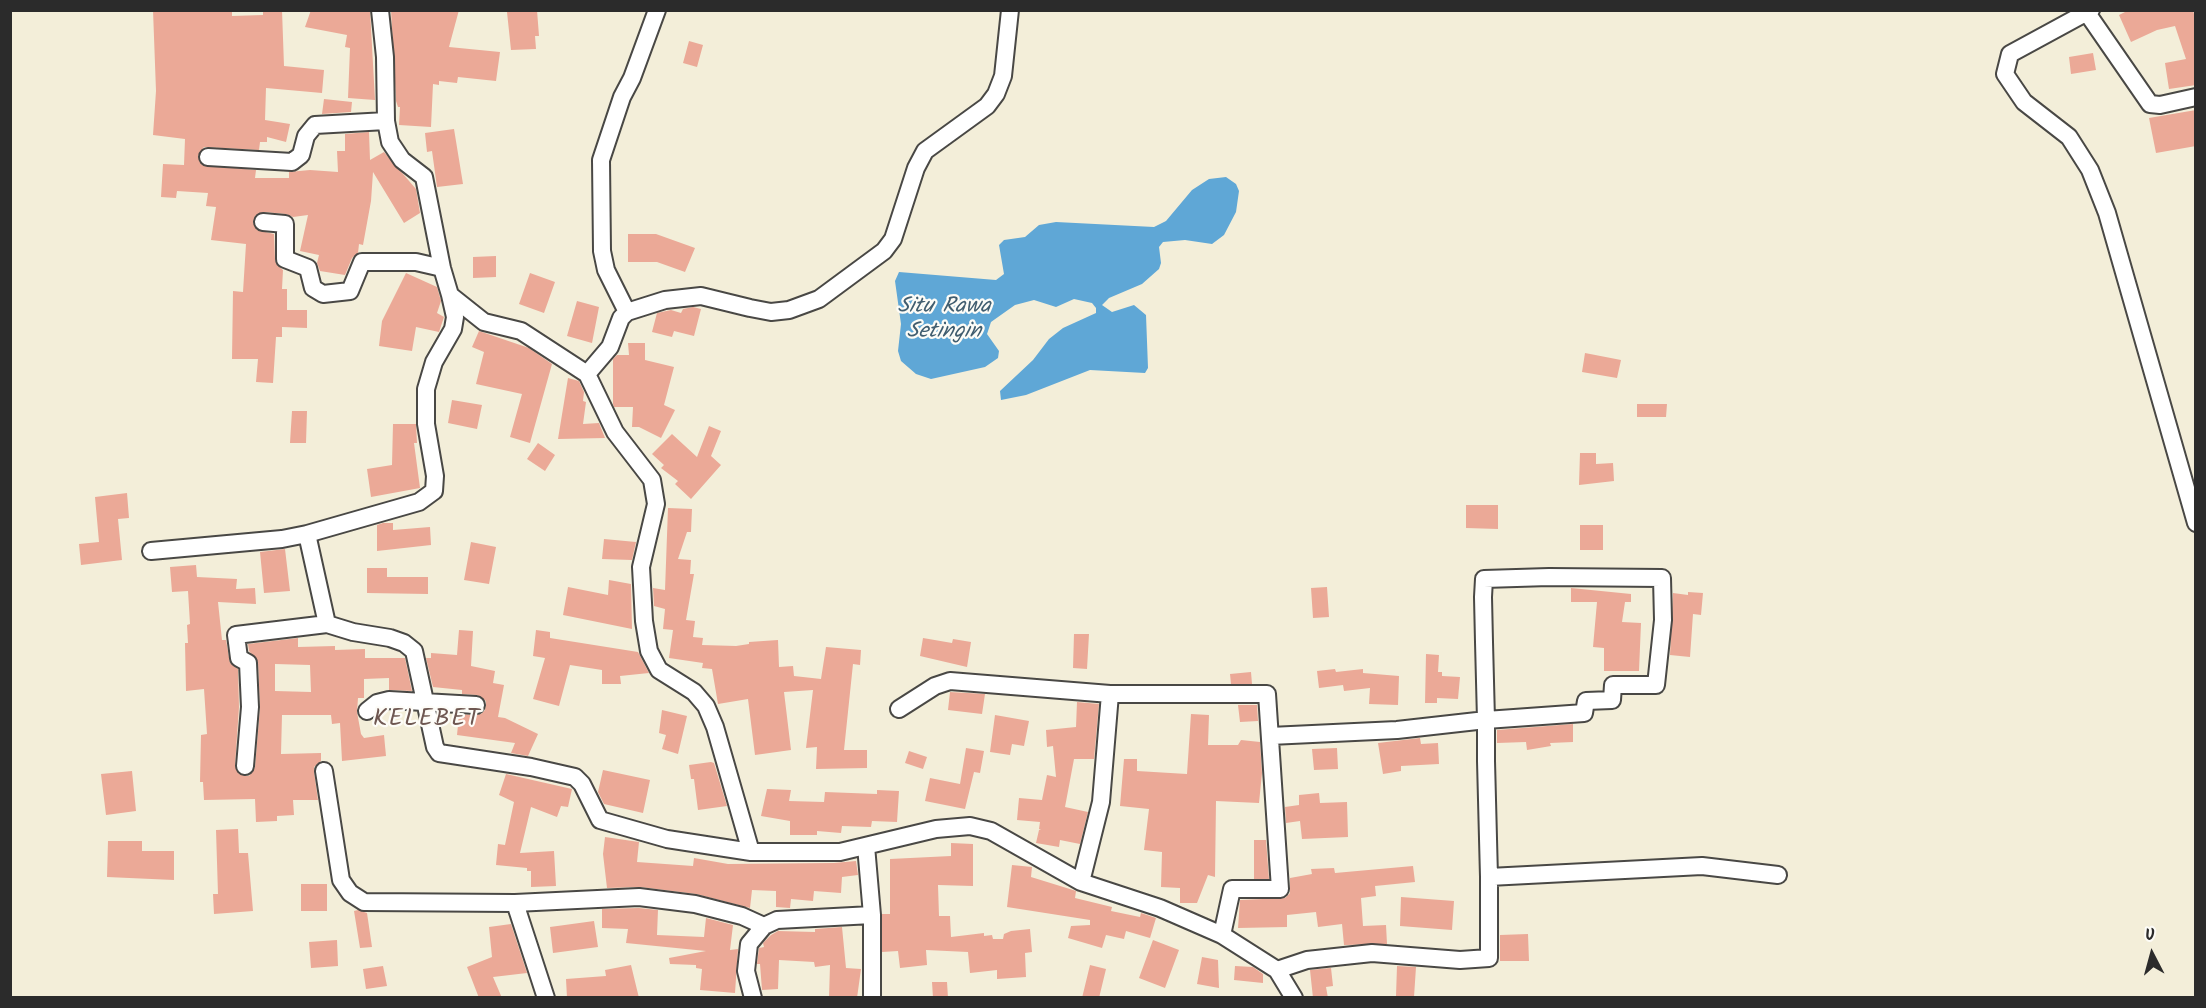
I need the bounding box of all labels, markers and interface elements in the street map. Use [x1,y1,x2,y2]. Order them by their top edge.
water label: Situ Rawa Setingin [897,295,991,346]
district label: KELEBET [373,707,481,735]
text: U [2144,923,2156,949]
north arrow [2122,924,2182,984]

